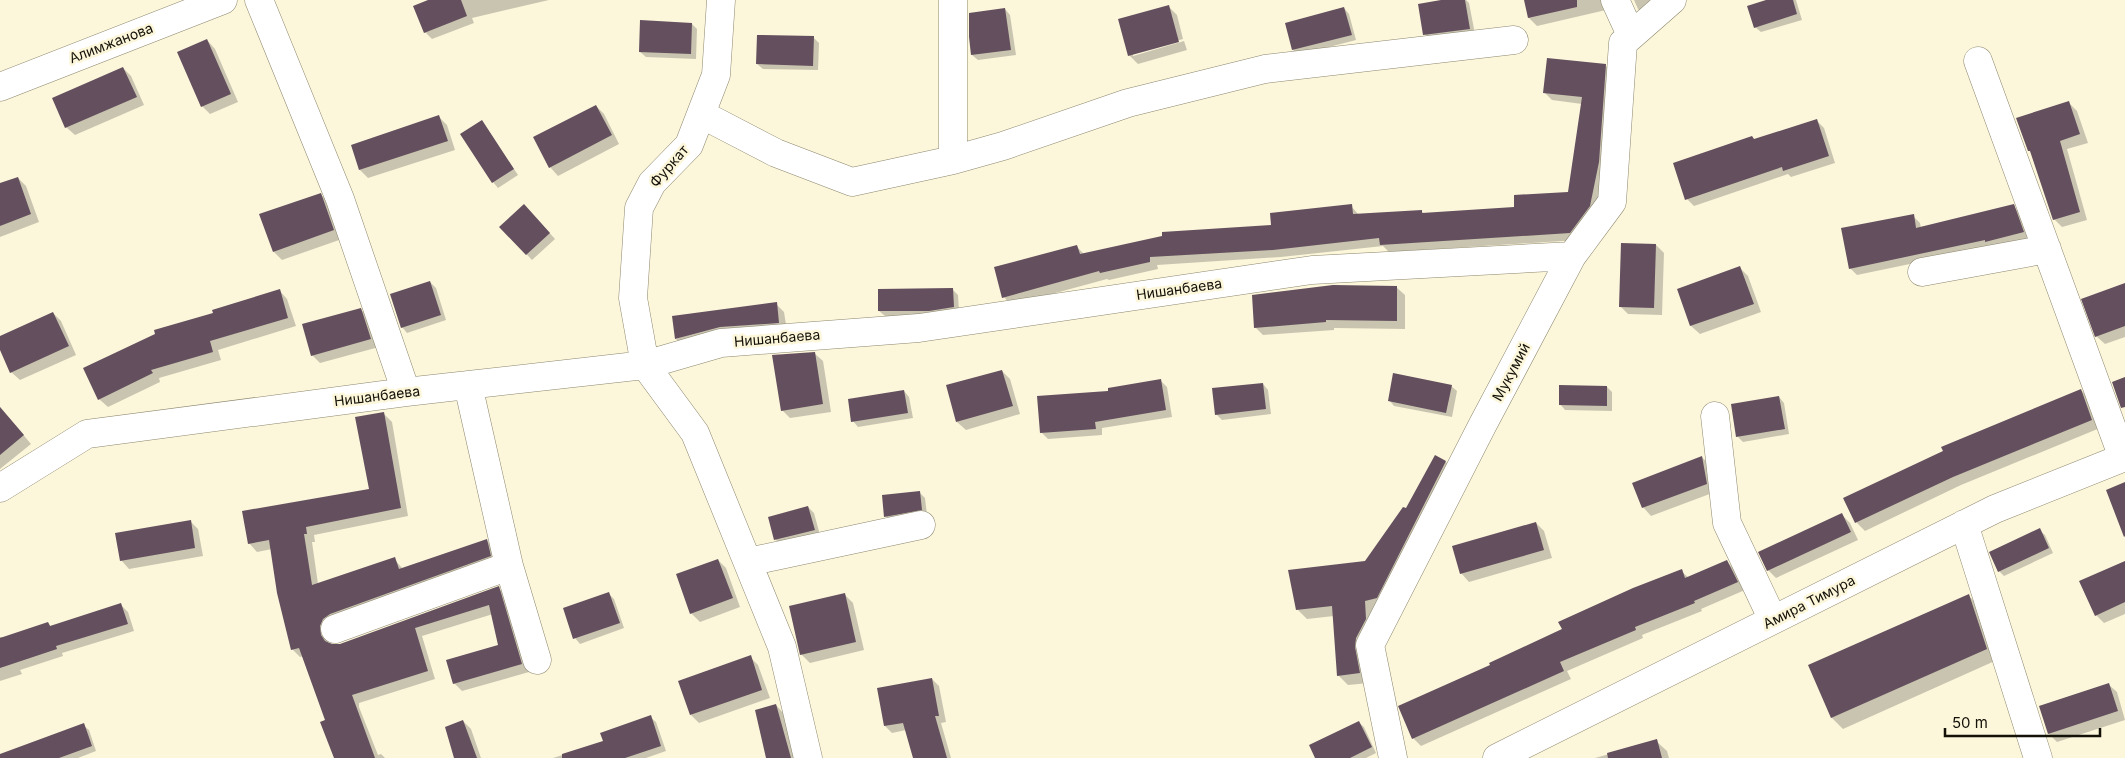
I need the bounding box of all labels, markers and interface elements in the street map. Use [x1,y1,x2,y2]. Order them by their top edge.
street label: Алимжанова [67,19,155,66]
street label: Фуркат [646,141,692,190]
street label: Нишанбаева [1135,274,1223,303]
street label: Нишанбаева [733,325,821,350]
street label: Мукумий [1488,340,1533,404]
street label: Нишанбаева [333,382,421,409]
street label: Амира Тимура [1760,571,1858,632]
scale bar [1945,706,2100,738]
text: 50 m [1952,713,1988,732]

